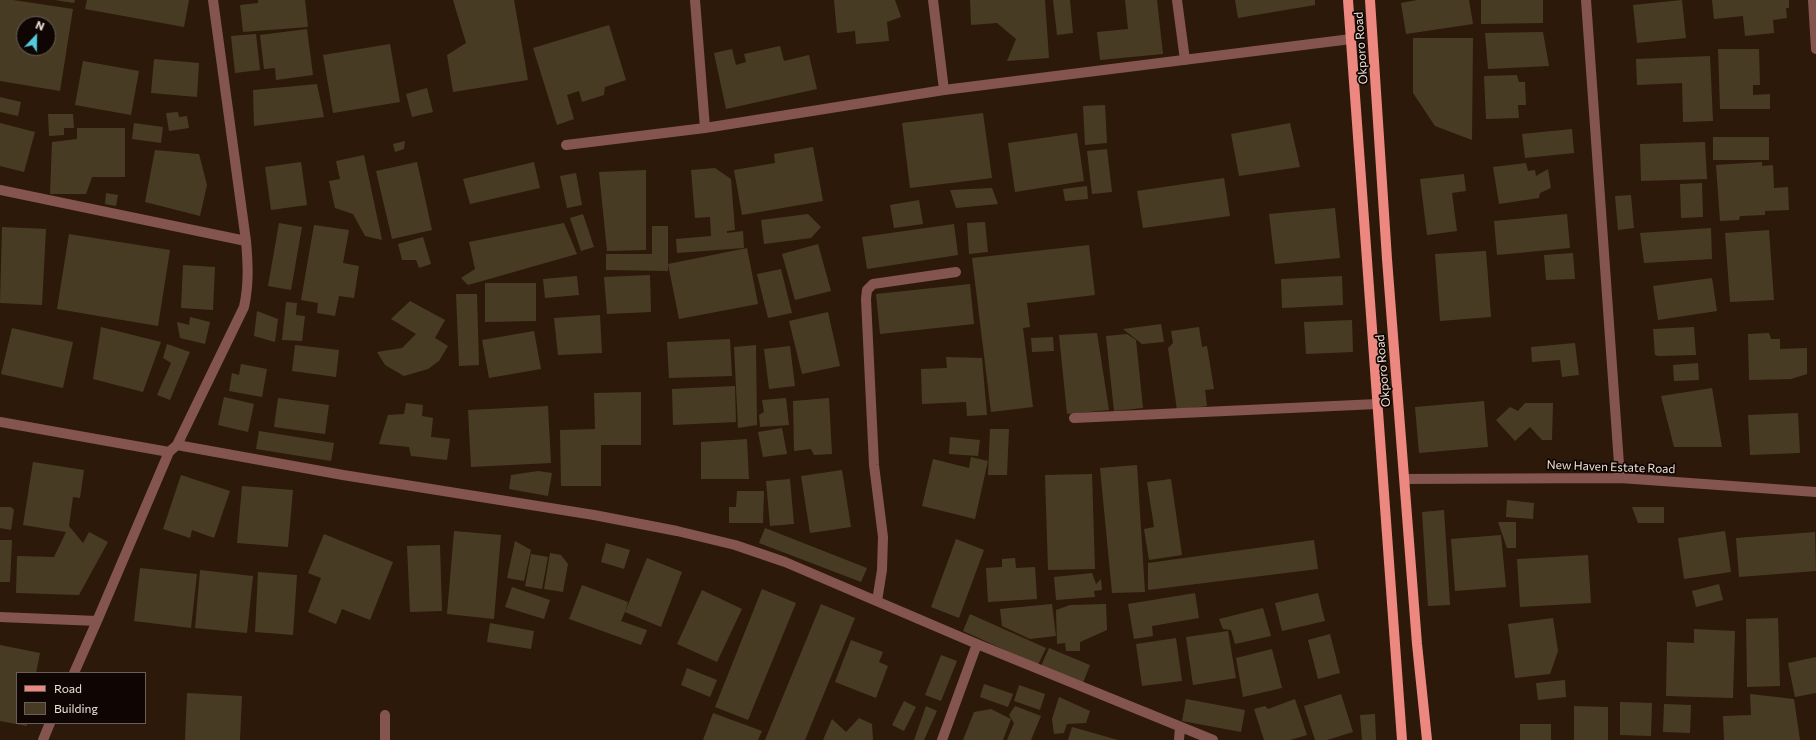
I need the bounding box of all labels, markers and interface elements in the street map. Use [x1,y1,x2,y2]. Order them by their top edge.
street label: Okporo Road [1351,11,1371,85]
north arrow [16,16,56,56]
text: N [34,18,47,33]
street label: Okporo Road [1373,334,1393,408]
street label: New Haven Estate Road [1546,458,1676,476]
legend [16,672,146,724]
text: Road [54,681,82,695]
text: Building [54,701,98,715]

